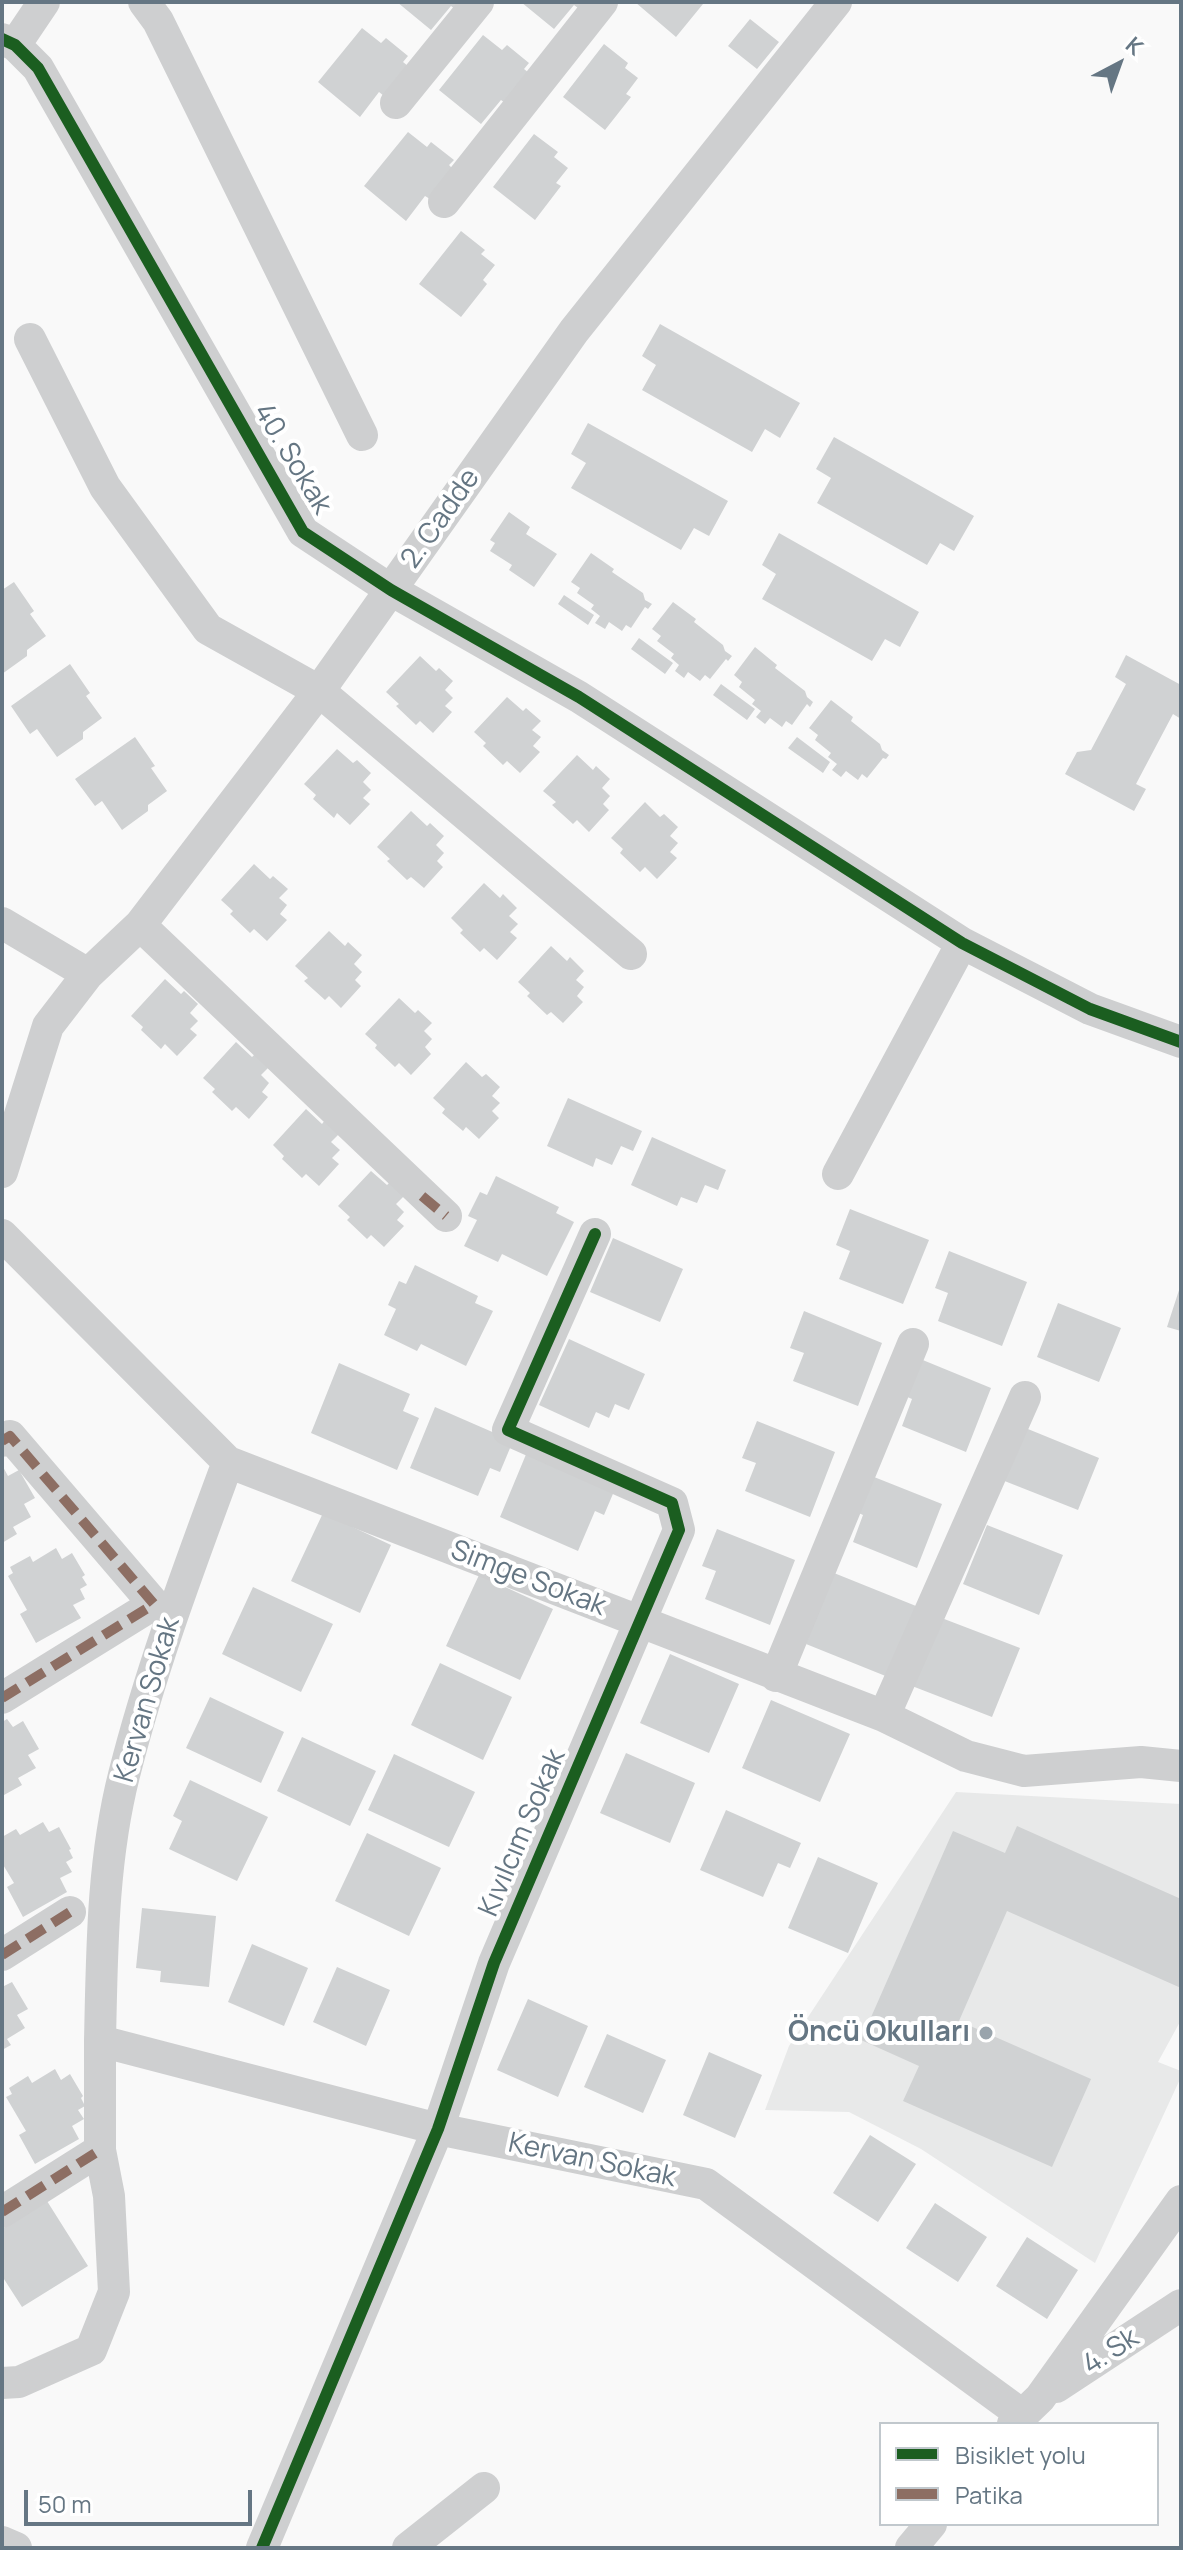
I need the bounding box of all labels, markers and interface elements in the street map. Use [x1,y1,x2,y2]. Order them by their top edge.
north arrow [1079,24,1159,104]
text: K [1120,30,1150,62]
street label: 40. Sokak [246,397,338,521]
street label: 2. Cadde [395,463,487,575]
street label: Simge Sokak [446,1534,610,1624]
street label: Kervan Sokak [108,1614,188,1786]
street label: Kıvılcım Sokak [473,1744,573,1922]
place label: Öncü Okulları [788,2016,970,2050]
marker: Öncü Okulları [977,2024,995,2042]
street label: Kervan Sokak [505,2127,679,2195]
street label: 4. Sk [1077,2322,1145,2382]
legend [879,2422,1159,2526]
text: Bisiklet yolu [955,2438,1086,2471]
scale bar [28,2474,256,2524]
text: Patika [955,2478,1023,2511]
text: 50 m [38,2487,92,2520]

